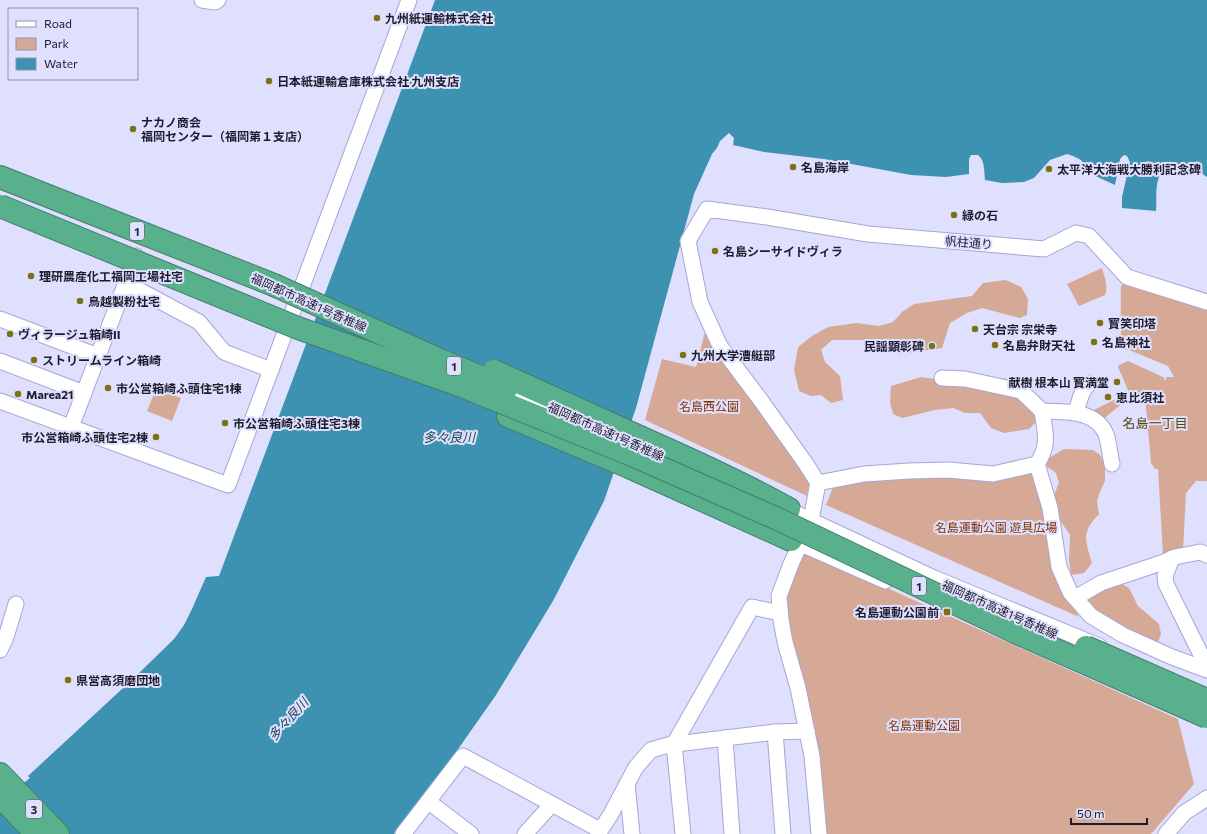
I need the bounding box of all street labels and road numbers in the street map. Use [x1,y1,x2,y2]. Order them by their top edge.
road number: 1 [130,222,144,240]
street label: 帆柱通り [944,233,994,251]
street label: 福岡都市高速1号香椎線 [249,270,369,334]
road number: 1 [447,357,461,375]
street label: 福岡都市高速1号香椎線 [546,399,666,463]
road number: 1 [912,577,926,595]
street label: 福岡都市高速1号香椎線 [940,577,1060,641]
road number: 3 [26,800,42,818]

